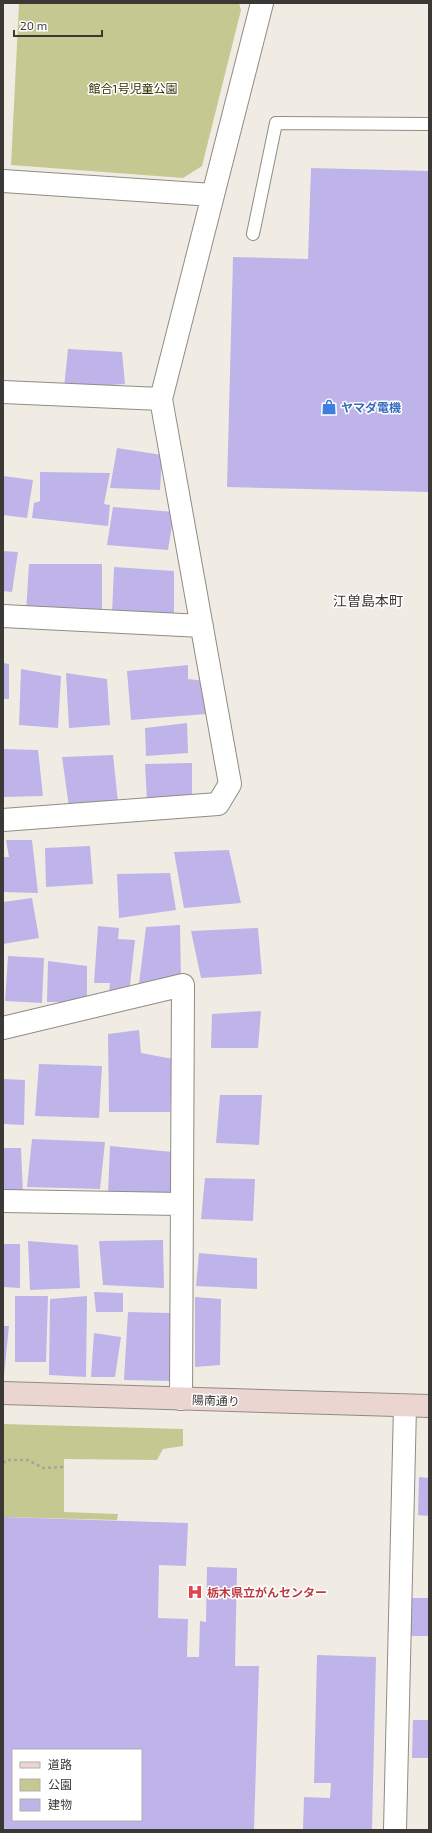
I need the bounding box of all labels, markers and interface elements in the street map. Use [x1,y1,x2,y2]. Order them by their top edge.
scale bar [14,12,102,38]
text: 20 m [20,18,47,32]
park label: 館合1号児童公園 [89,81,177,95]
shop icon: ヤマダ電機 [320,398,338,416]
place label: ヤマダ電機 [341,400,401,414]
district label: 江曽島本町 [333,592,403,609]
street label: 陽南通り [192,1392,240,1408]
hospital icon: 栃木県立がんセンター [186,1583,204,1601]
place label: 栃木県立がんセンター [207,1585,327,1599]
legend [12,1749,142,1821]
text: 道路 [48,1757,72,1771]
text: 公園 [48,1777,72,1791]
text: 建物 [48,1797,72,1811]

